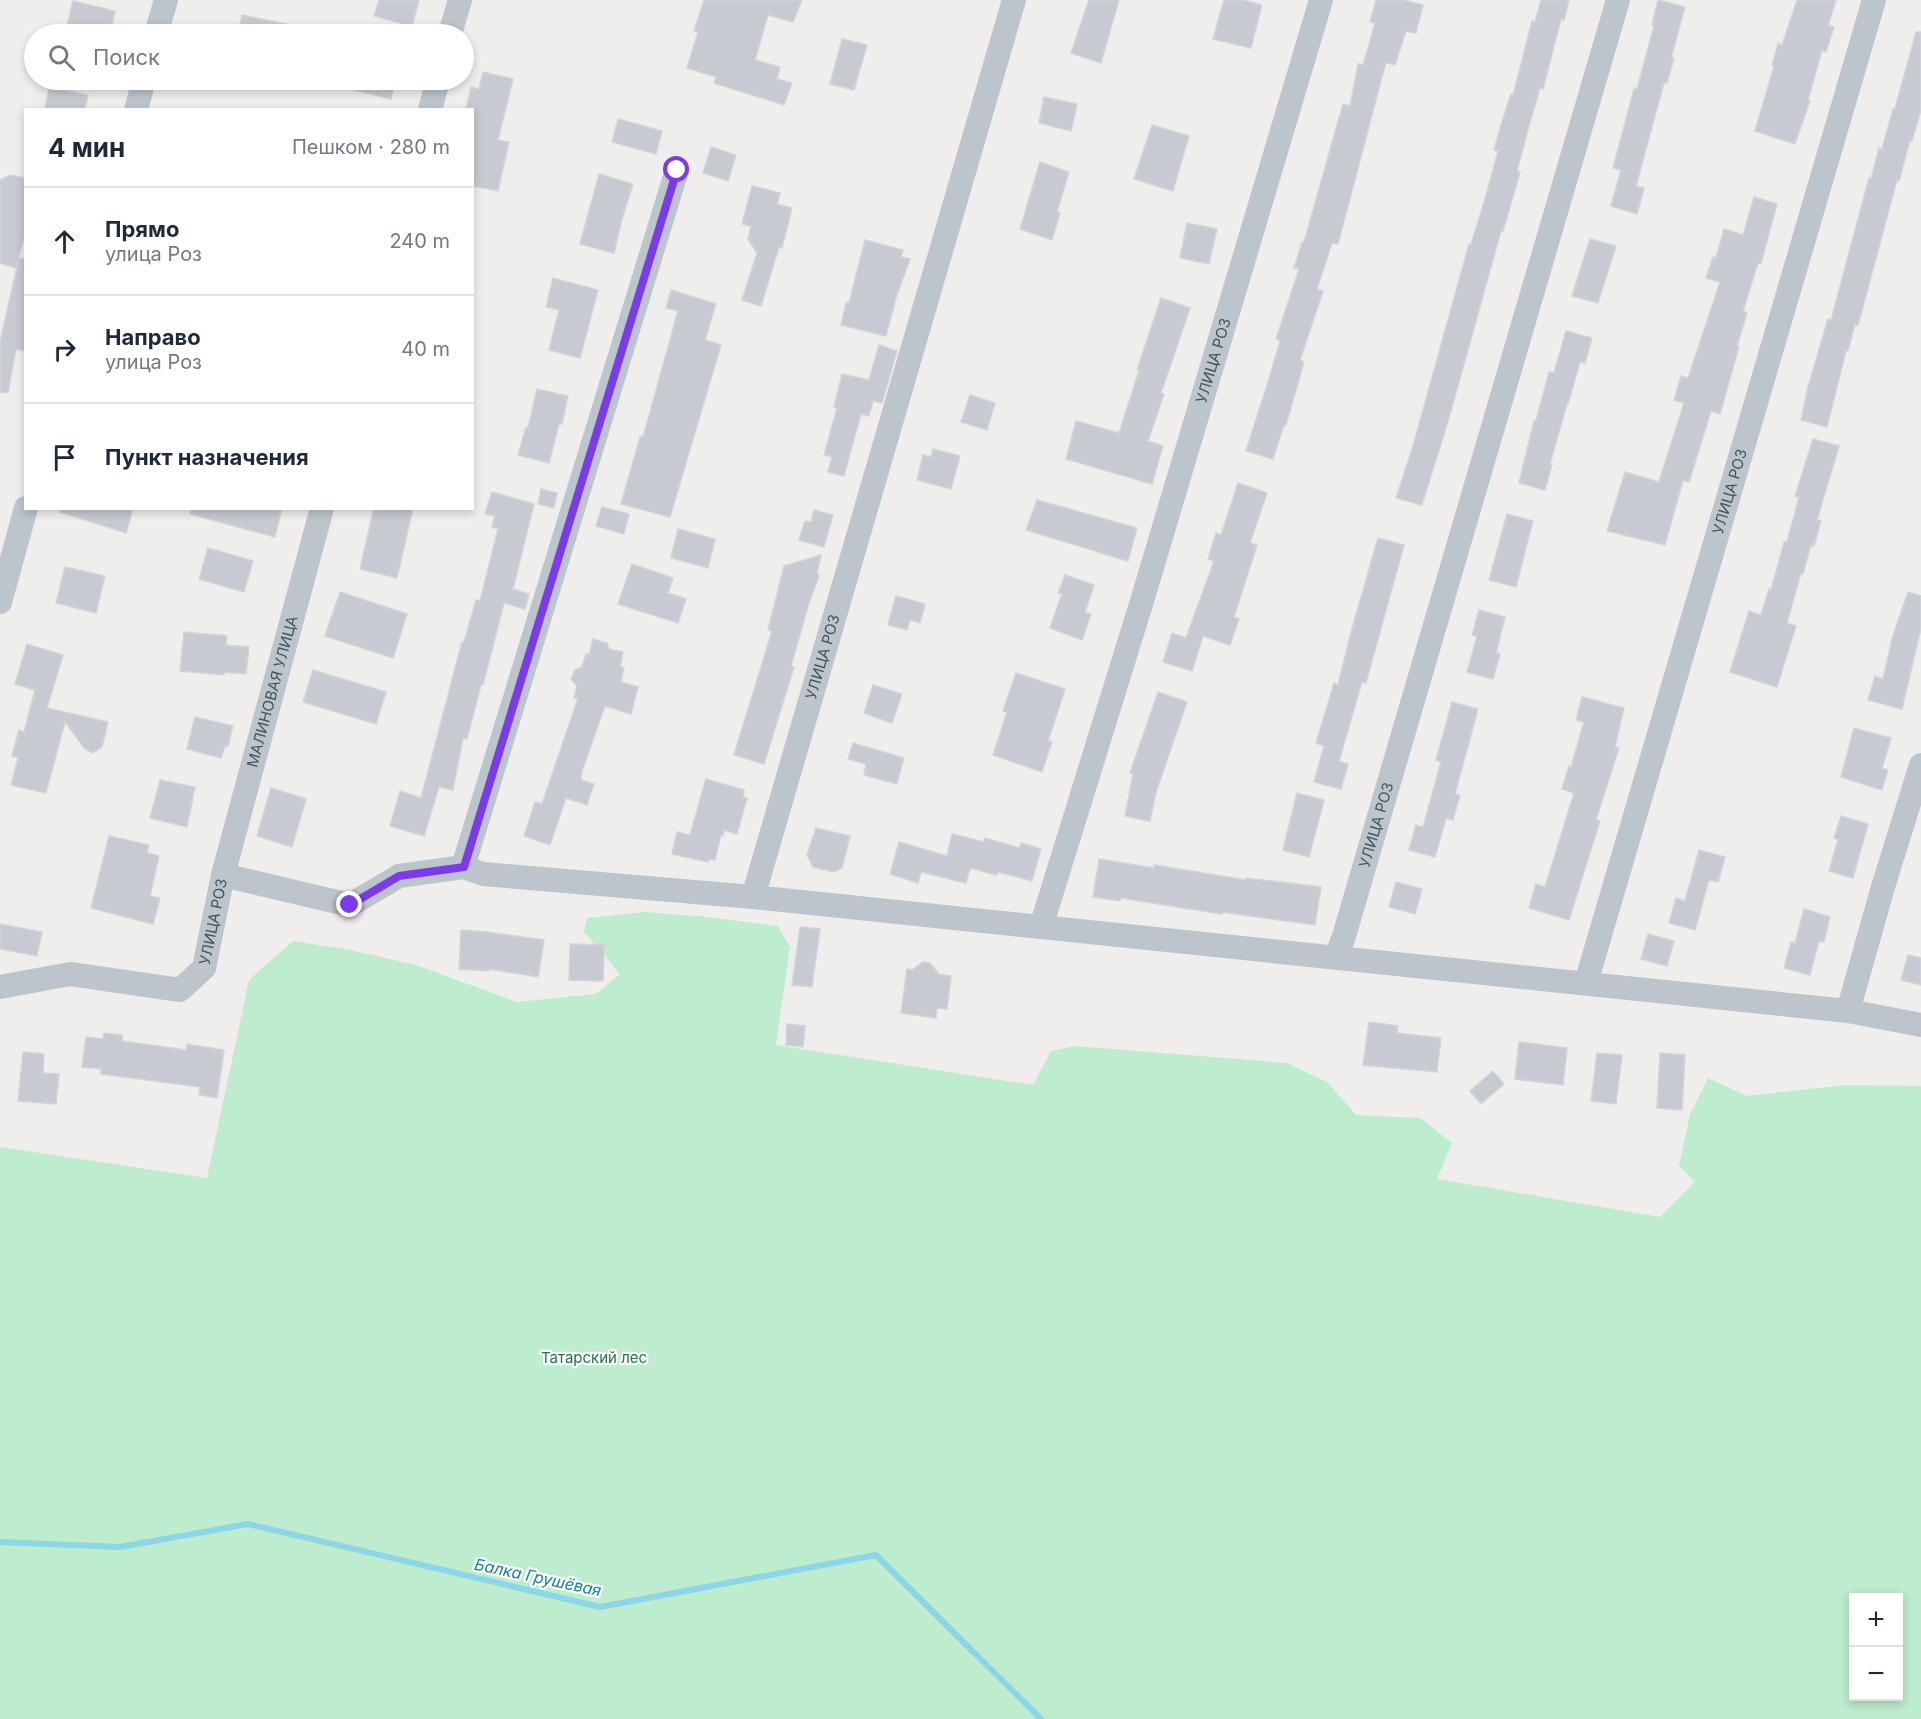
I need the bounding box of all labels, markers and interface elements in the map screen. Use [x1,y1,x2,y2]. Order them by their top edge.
search box [24,24,474,90]
icon: search [45,41,78,74]
text: Поиск [93,44,160,70]
text: 4 мин [48,132,125,163]
text: Пешком · 280 m [292,135,450,159]
route start [663,156,689,182]
text: Прямо [105,216,179,242]
icon: ahead [48,225,81,258]
text: 240 m [389,229,450,253]
text: улица Роз [105,242,202,266]
street label: УЛИЦА РОЗ [1191,316,1235,405]
text: Направо [105,324,201,350]
icon: right [48,333,81,366]
text: 40 m [401,337,450,361]
text: улица Роз [105,350,202,374]
icon: arrive [48,441,81,474]
text: Пункт назначения [105,444,309,470]
street label: УЛИЦА РОЗ [1708,447,1751,536]
street label: УЛИЦА РОЗ [801,612,844,702]
street label: МАЛИНОВАЯ УЛИЦА [242,613,302,769]
street label: УЛИЦА РОЗ [1355,780,1397,870]
street label: УЛИЦА РОЗ [195,877,231,967]
route end [336,891,362,917]
park label: Татарский лес [541,1348,647,1367]
water label: Балка Грушёвая [473,1554,603,1600]
map controls [1849,1593,1903,1701]
button: + [1849,1593,1903,1647]
button: − [1849,1647,1903,1701]

